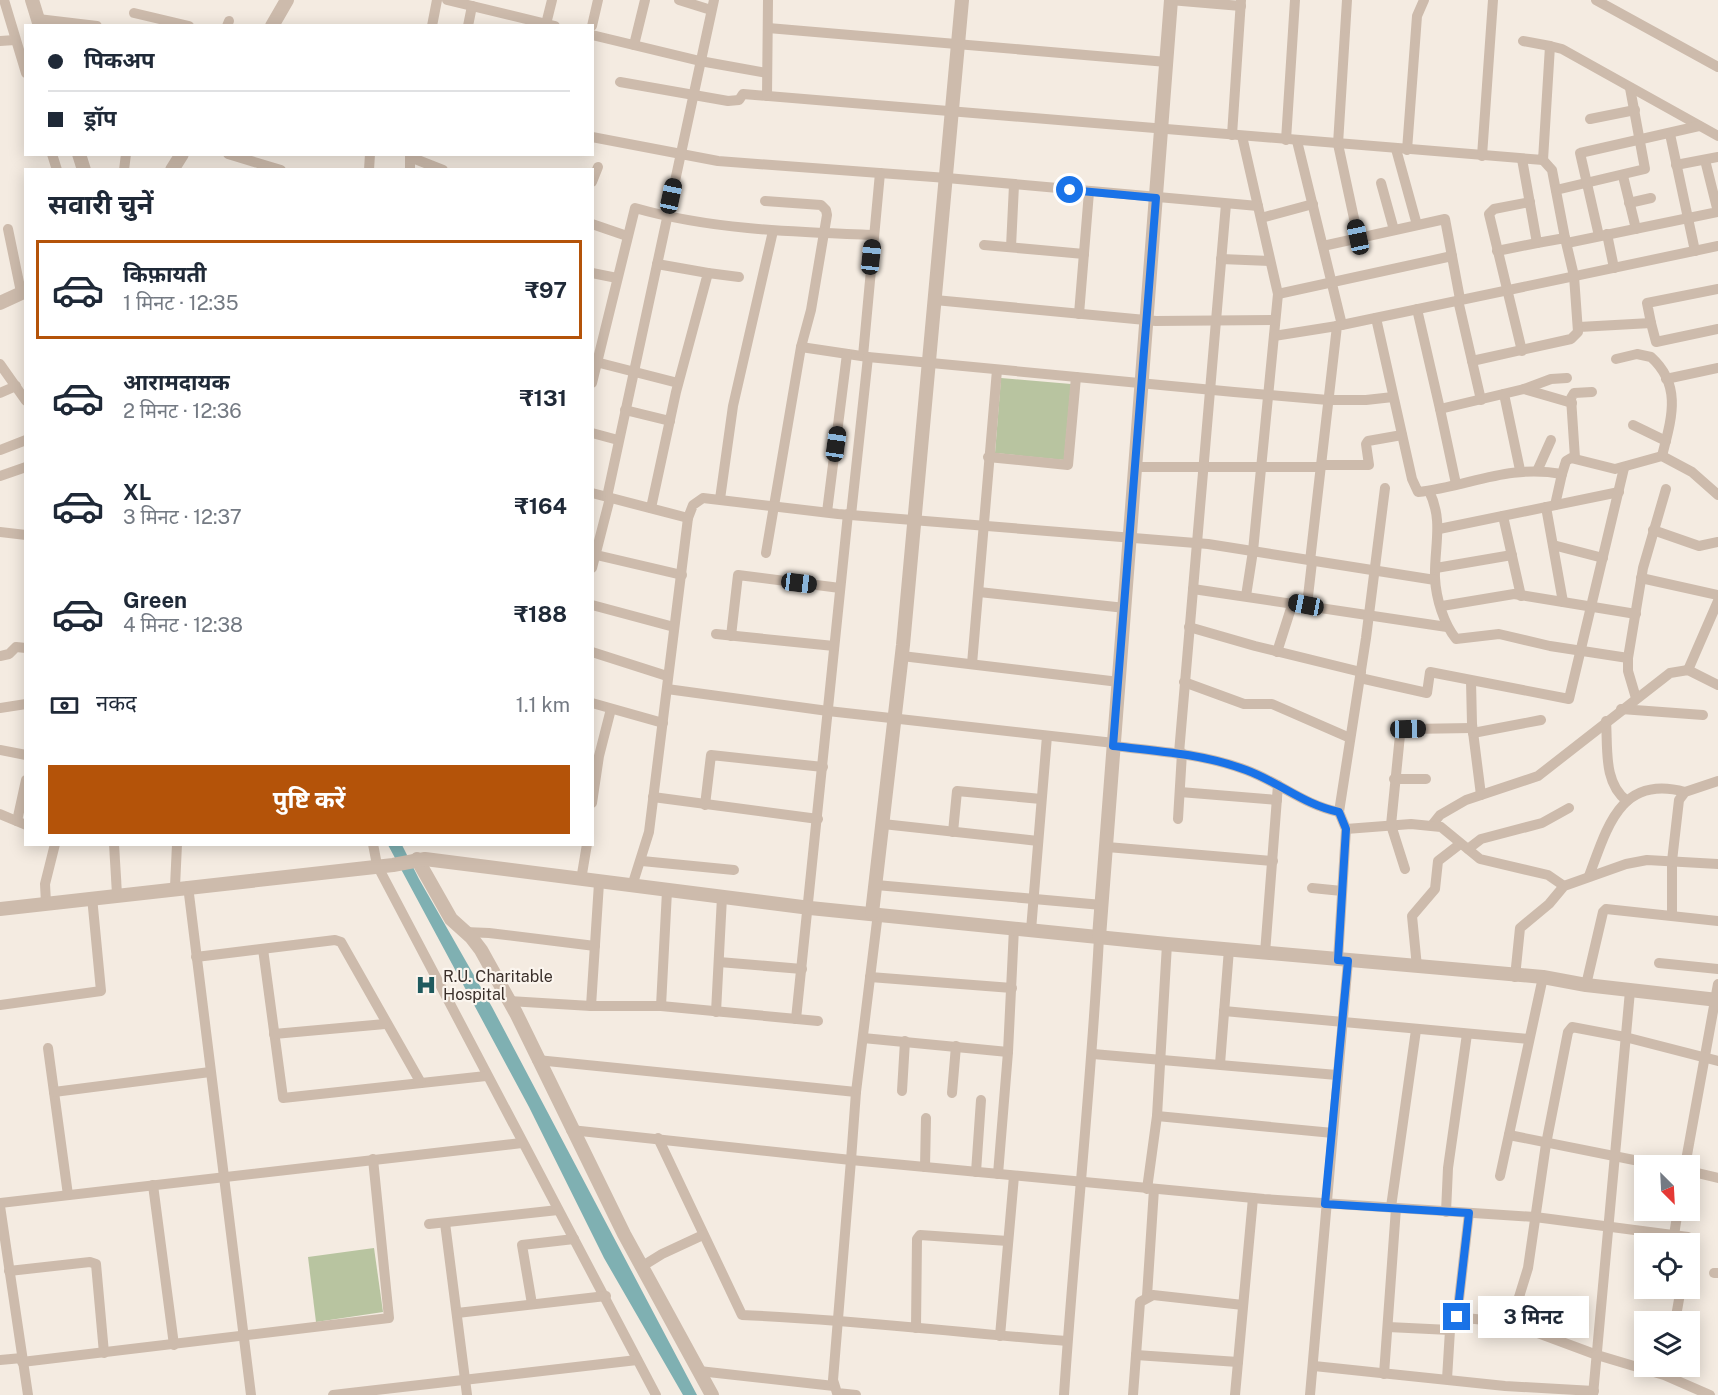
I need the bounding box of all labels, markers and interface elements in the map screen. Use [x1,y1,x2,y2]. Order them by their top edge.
text: पिकअप [84,47,155,73]
text: ड्रॉप [84,105,117,131]
route start [1056,176,1083,203]
car [658,177,684,215]
text: सवारी चुनें [48,188,153,220]
car [1345,218,1371,256]
car [860,238,882,276]
text: किफ़ायती [123,261,207,287]
icon: car [51,263,105,317]
text: ₹97 [525,277,567,303]
text: 1 मिनट · 12:35 [123,291,238,315]
text: आरामदायक [123,369,230,395]
icon: car [51,371,105,425]
text: ₹131 [519,385,567,411]
text: 2 मिनट · 12:36 [123,399,242,423]
car [825,425,847,463]
icon: car [51,479,105,533]
text: XL [123,479,151,505]
text: ₹164 [515,493,567,519]
text: 3 मिनट · 12:37 [123,505,242,529]
car [780,572,818,594]
icon: car [51,587,105,641]
text: Green [123,587,187,613]
car [1287,593,1325,617]
text: ₹188 [514,601,567,627]
text: 4 मिनट · 12:38 [123,613,243,637]
icon: cash [48,689,81,722]
text: नकद [96,690,137,716]
text: 1.1 km [516,693,570,717]
car [1390,720,1426,738]
button: पुष्टि करें [48,765,570,834]
place label: R.U. Charitable Hospital [443,967,553,1004]
hospital icon: R.U. Charitable Hospital [414,973,438,997]
north arrow [1634,1155,1700,1221]
map controls [1634,1155,1700,1377]
button: locate [1634,1233,1700,1299]
callout: 3 मिनट [1478,1296,1589,1338]
route end [1443,1303,1470,1330]
text: 3 मिनट [1504,1305,1563,1329]
button: layers [1634,1311,1700,1377]

